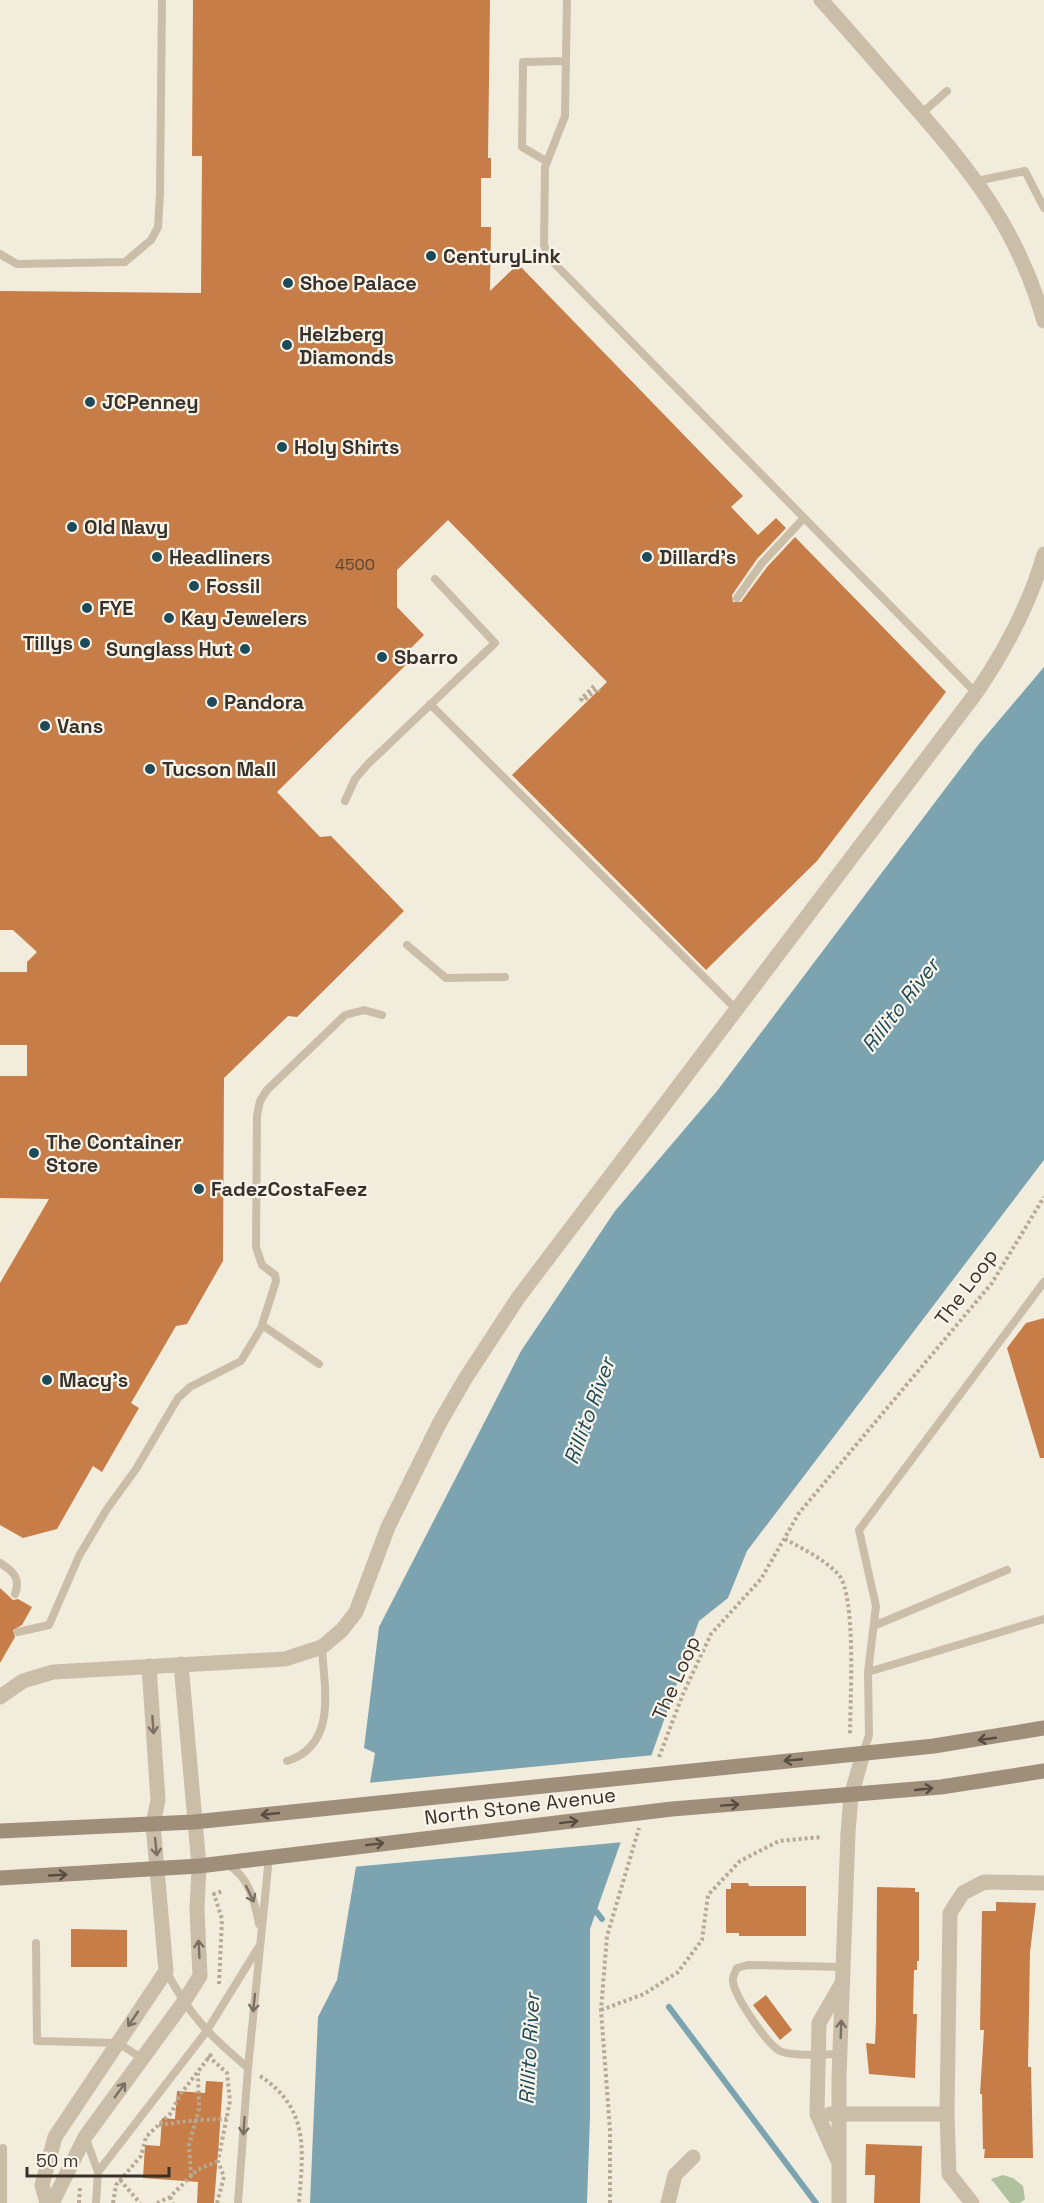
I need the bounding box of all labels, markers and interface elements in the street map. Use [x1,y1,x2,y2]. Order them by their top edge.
place label: CenturyLink [443,243,561,269]
marker: CenturyLink [424,249,438,263]
place label: Shoe Palace [300,270,417,296]
marker: Shoe Palace [281,276,295,290]
place label: Helzberg Diamonds [299,321,394,370]
marker: Helzberg Diamonds [280,338,294,352]
place label: JCPenney [102,389,199,415]
marker: JCPenney [83,395,97,409]
place label: Holy Shirts [294,434,399,460]
marker: Holy Shirts [275,440,289,454]
place label: Old Navy [84,514,168,540]
marker: Old Navy [65,520,79,534]
place label: Headliners [169,544,270,570]
place label: Dillard's [659,544,736,570]
marker: Headliners [150,550,164,564]
marker: Dillard's [640,550,654,564]
house number: 4500 [335,554,375,575]
place label: Fossil [206,573,260,599]
marker: Fossil [187,579,201,593]
place label: FYE [99,595,133,621]
marker: FYE [80,601,94,615]
place label: Kay Jewelers [181,605,307,631]
marker: Kay Jewelers [162,611,176,625]
place label: Tillys [23,630,73,656]
marker: Tillys [78,636,92,650]
place label: Sunglass Hut [106,636,233,662]
marker: Sunglass Hut [238,642,252,656]
place label: Sbarro [394,644,458,670]
marker: Sbarro [375,650,389,664]
place label: Pandora [224,689,304,715]
marker: Pandora [205,695,219,709]
place label: Vans [57,713,103,739]
marker: Vans [38,719,52,733]
place label: Tucson Mall [162,756,276,782]
marker: Tucson Mall [143,762,157,776]
water label: Rillito River [855,951,946,1057]
place label: The Container Store [46,1129,182,1178]
marker: The Container Store [27,1146,41,1160]
place label: FadezCostaFeez [211,1176,367,1202]
marker: FadezCostaFeez [192,1182,206,1196]
street label: The Loop [929,1243,1003,1331]
water label: Rillito River [557,1352,621,1468]
place label: Macy's [59,1367,128,1393]
marker: Macy's [40,1373,54,1387]
street label: The Loop [646,1632,706,1724]
one-way arrow [147,1714,158,1734]
one-way arrow [977,1733,997,1744]
one-way arrow [783,1755,803,1766]
street label: North Stone Avenue [423,1781,617,1831]
one-way arrow [914,1783,934,1794]
one-way arrow [719,1799,739,1810]
one-way arrow [260,1809,280,1820]
one-way arrow [559,1816,579,1827]
one-way arrow [151,1837,162,1857]
one-way arrow [365,1838,385,1849]
one-way arrow [48,1870,68,1881]
one-way arrow [245,1884,257,1902]
one-way arrow [193,1940,204,1960]
water label: Rillito River [513,1991,545,2105]
one-way arrow [248,1992,259,2012]
one-way arrow [127,2011,140,2028]
one-way arrow [836,2019,847,2039]
one-way arrow [113,2082,126,2098]
one-way arrow [238,2115,249,2135]
scale bar [27,2140,170,2178]
text: 50 m [36,2149,78,2172]

